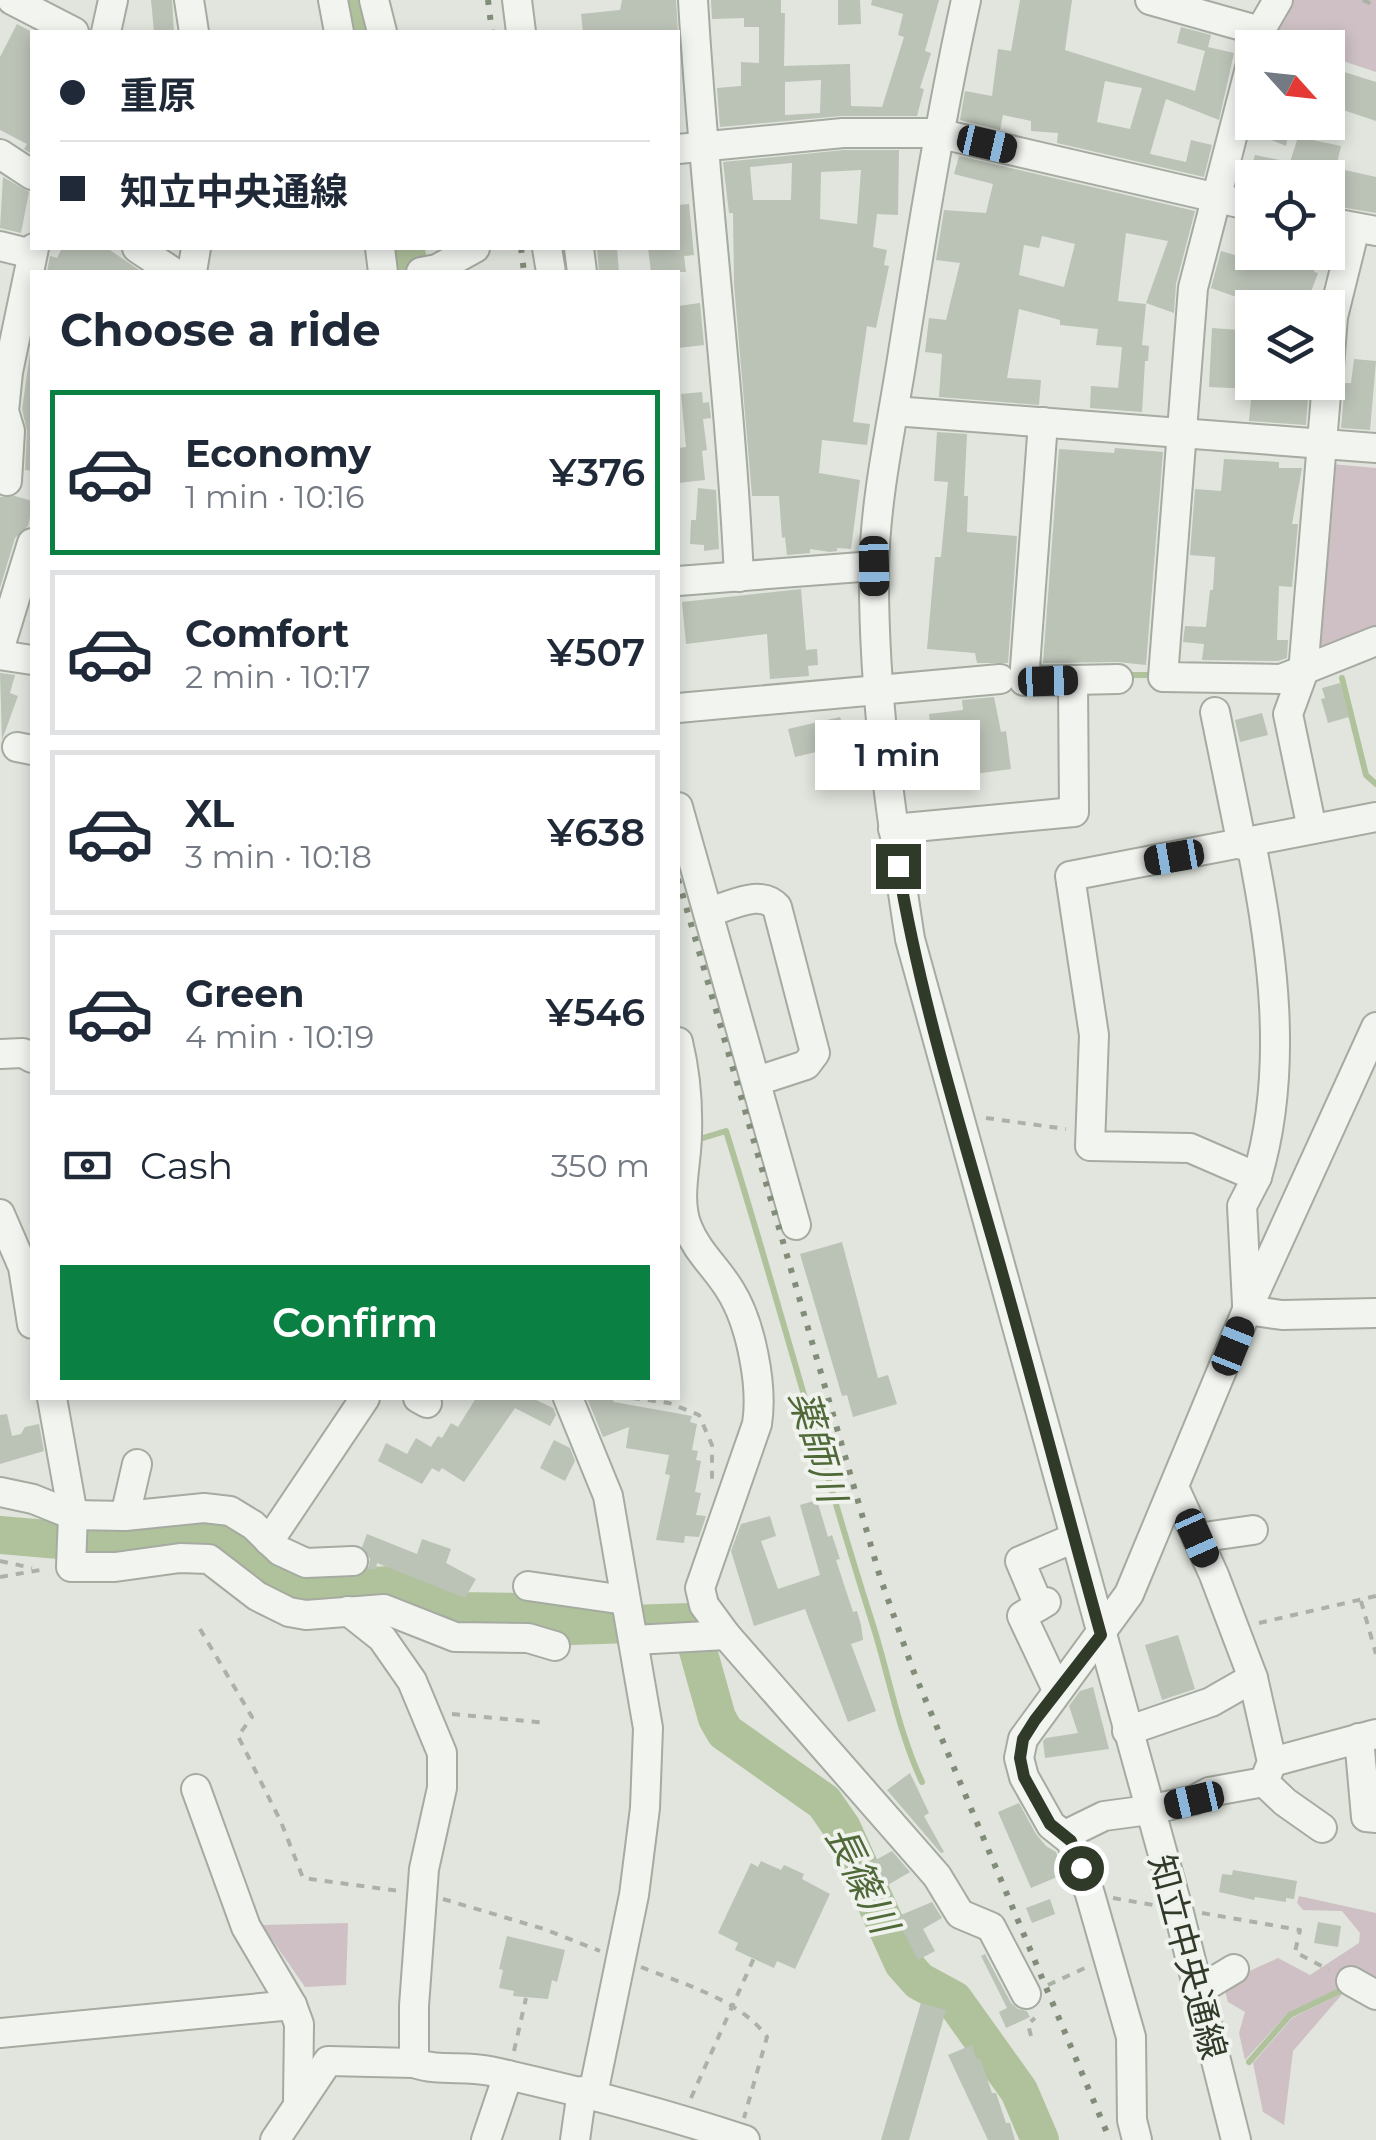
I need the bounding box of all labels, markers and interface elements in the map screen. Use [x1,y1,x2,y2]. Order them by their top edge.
north arrow [1235,30,1345,140]
map controls [1235,30,1345,400]
text: 重原 [120,72,196,119]
car [954,123,1020,165]
button: locate [1235,160,1345,270]
text: 知立中央通線 [120,168,348,215]
button: layers [1235,290,1345,400]
text: Choose a ride [60,302,381,357]
icon: car [65,428,155,518]
text: Economy [185,430,371,477]
text: ¥376 [549,449,645,496]
text: 1 min · 10:16 [185,477,365,516]
car [858,536,890,596]
icon: car [65,608,155,698]
text: Comfort [185,610,349,657]
text: ¥507 [547,629,645,676]
text: 2 min · 10:17 [185,657,371,696]
car [1017,665,1079,697]
callout: 1 min [816,721,980,791]
text: 1 min [855,735,940,774]
icon: car [65,788,155,878]
text: XL [185,790,234,837]
text: ¥638 [547,809,645,856]
text: 3 min · 10:18 [185,837,372,876]
car [1142,837,1206,877]
route end [876,844,921,889]
icon: car [65,968,155,1058]
text: Green [185,970,305,1017]
text: ¥546 [546,989,645,1036]
text: 4 min · 10:19 [185,1017,374,1056]
icon: cash [60,1138,115,1193]
text: Cash [140,1142,233,1189]
text: 350 m [551,1146,650,1185]
button: Confirm [60,1265,650,1380]
car [1208,1313,1258,1379]
water label: 薬師川 [780,1385,857,1511]
car [1171,1504,1223,1572]
car [1161,1779,1227,1821]
water label: 長篠川 [816,1817,910,1944]
route start [1059,1846,1104,1891]
street label: 知立中央通線 [1140,1850,1236,2064]

